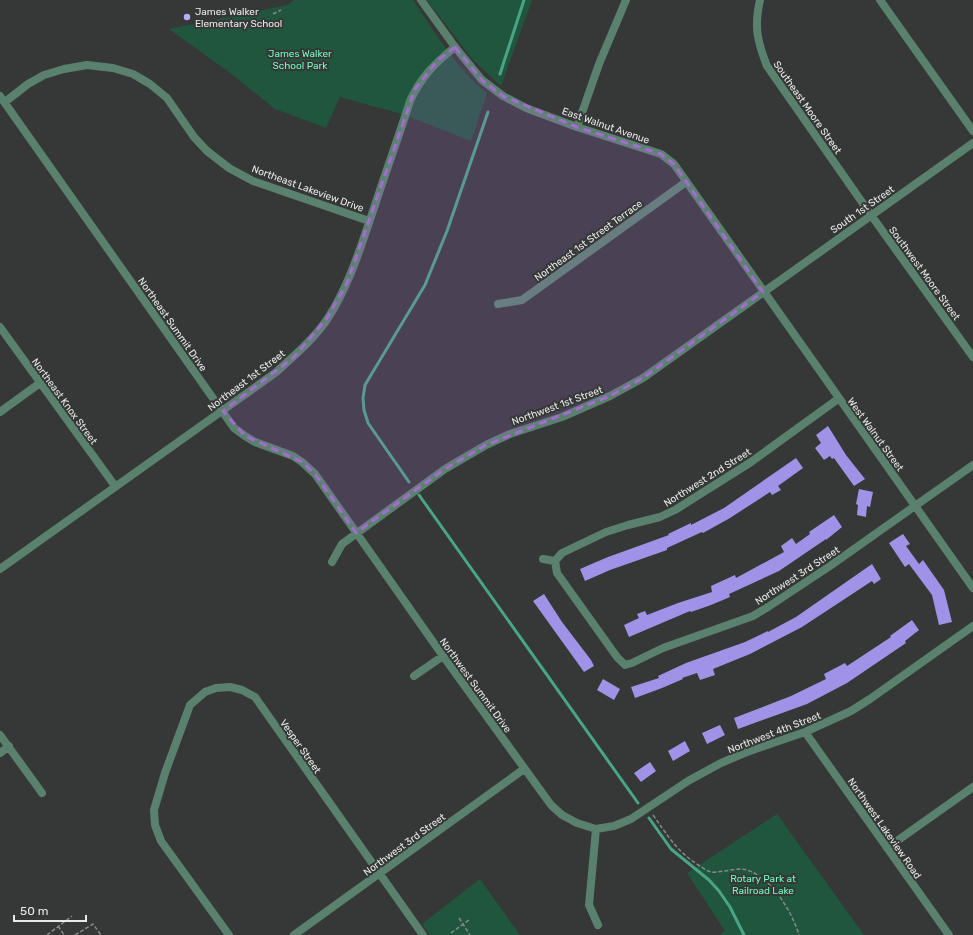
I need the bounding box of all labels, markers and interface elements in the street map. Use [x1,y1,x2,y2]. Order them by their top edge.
place label: James Walker Elementary School [195,6,282,30]
marker: James Walker Elementary School [182,12,192,22]
park label: James Walker School Park [268,48,332,72]
street label: Southeast Moore Street [771,59,844,156]
street label: East Walnut Avenue [560,105,651,147]
street label: Northeast Lakeview Drive [250,163,366,215]
street label: South 1st Street [828,183,897,236]
street label: Northeast 1st Street Terrace [532,197,645,284]
street label: Southwest Moore Street [886,224,962,323]
street label: Northeast Summit Drive [135,275,209,374]
street label: Northeast 1st Street [206,348,288,414]
street label: Northeast Knox Street [29,356,100,447]
street label: Northwest 1st Street [510,384,605,428]
street label: West Walnut Street [845,396,906,474]
street label: Northwest 2nd Street [662,446,753,510]
street label: Northwest 3rd Street [753,544,842,608]
street label: Northwest Summit Drive [437,636,514,736]
street label: Northwest 4th Street [726,710,823,756]
street label: Vesper Street [277,717,323,776]
street label: Northwest Lakeview Road [845,776,924,881]
street label: Northwest 3rd Street [361,811,448,879]
park label: Rotary Park at Railroad Lake [730,873,796,897]
scale bar [14,897,86,923]
text: 50 m [20,904,48,918]

